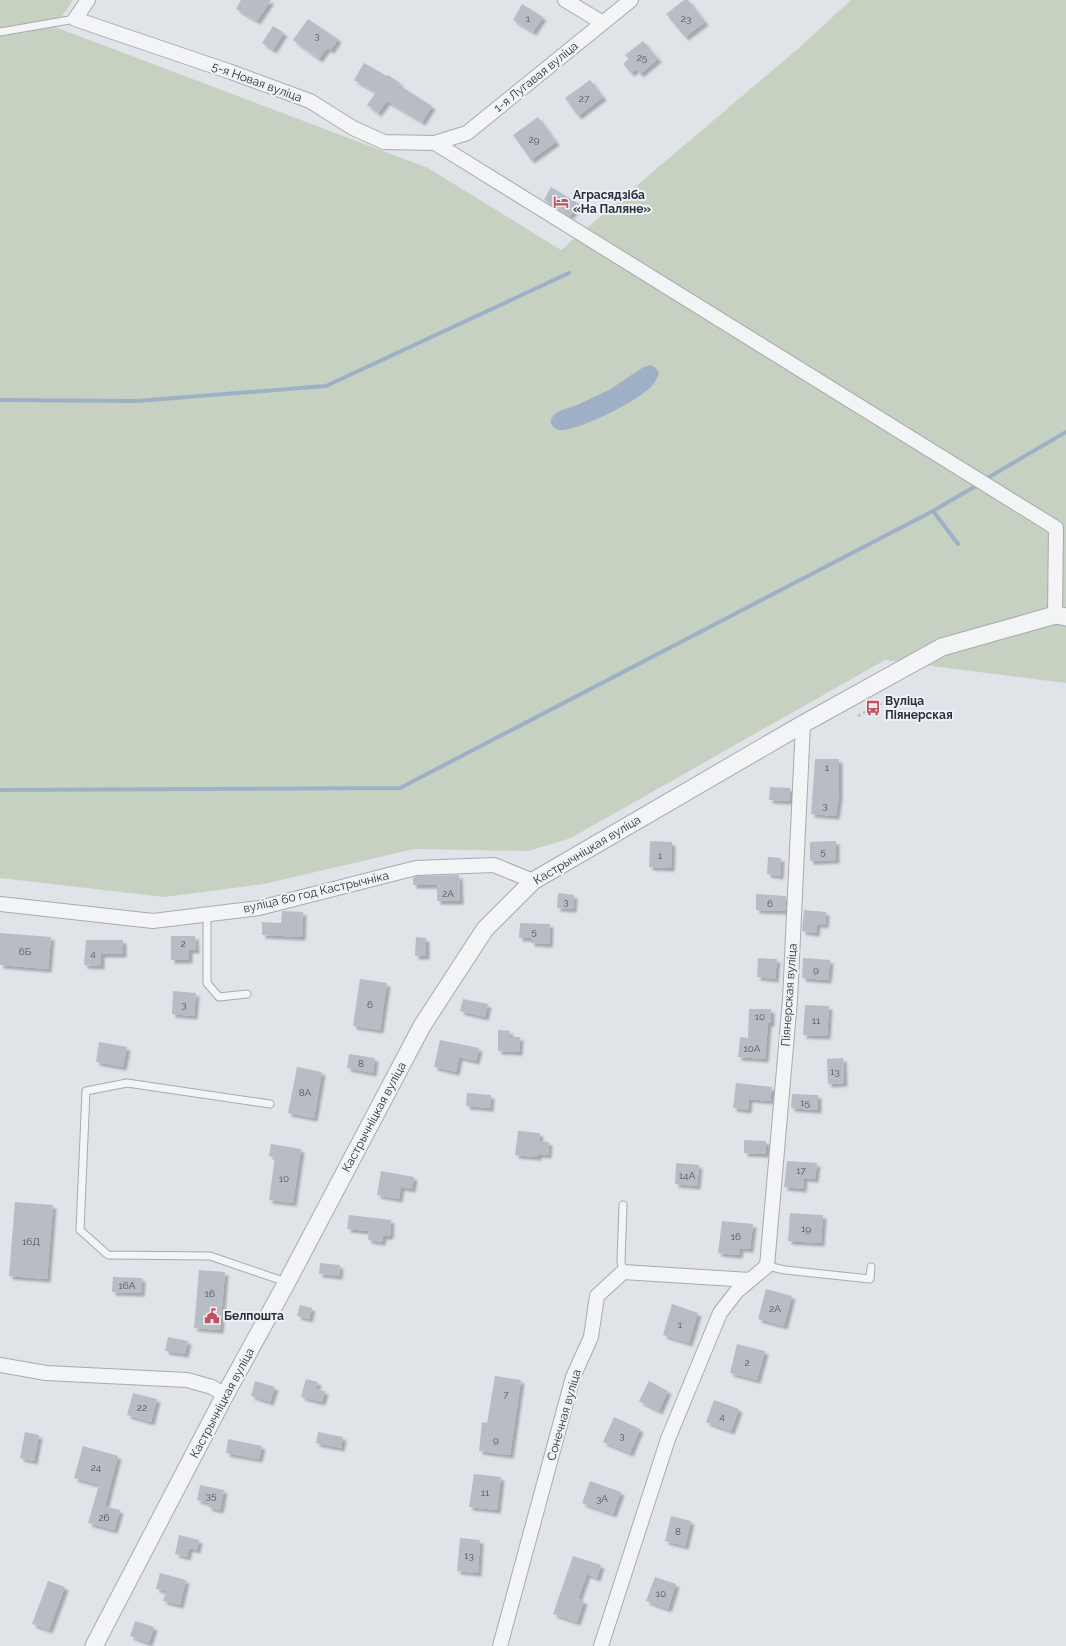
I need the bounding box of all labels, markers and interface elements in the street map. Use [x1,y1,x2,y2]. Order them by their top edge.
house number: 1 [526,13,531,24]
house number: 23 [681,13,691,24]
house number: 3 [314,30,320,41]
street label: 1-я Лугавая вуліца [491,39,581,115]
house number: 25 [637,52,648,63]
street label: 5-я Новая вуліца [210,59,304,105]
house number: 27 [579,93,590,104]
house number: 29 [528,134,540,145]
place label: Аграсядзіба «На Паляне» [573,188,651,216]
hotel icon: Аграсядзіба «На Паляне» [552,193,570,211]
place label: Вуліца Піянерская [885,694,953,722]
bus stop icon: Вуліца Піянерская [864,699,882,717]
house number: 1 [825,762,830,773]
house number: 3 [822,800,828,811]
street label: Кастрычніцкая вуліца [531,812,643,888]
house number: 5 [820,846,826,857]
house number: 1 [658,850,663,861]
street label: вуліца 60 год Кастрычніка [242,868,390,916]
house number: 2А [442,888,454,899]
house number: 3 [563,896,569,907]
house number: 6 [767,898,773,909]
house number: 5 [531,926,537,937]
house number: 2 [180,938,186,949]
street label: Піянерская вуліца [778,943,800,1047]
house number: 6Б [19,946,32,957]
house number: 4 [90,948,96,959]
house number: 9 [813,964,819,975]
house number: 3 [181,999,187,1010]
house number: 6 [367,999,373,1010]
house number: 10 [755,1011,765,1022]
house number: 11 [812,1015,821,1026]
house number: 10А [744,1043,761,1054]
house number: 8 [358,1058,364,1069]
street label: Кастрычніцкая вуліца [339,1060,409,1174]
house number: 13 [830,1066,840,1077]
house number: 8А [299,1087,312,1098]
house number: 15 [800,1097,810,1108]
house number: 17 [796,1165,806,1176]
house number: 14А [679,1170,695,1181]
house number: 10 [279,1173,289,1184]
house number: 19 [801,1223,811,1234]
house number: 16 [731,1231,741,1242]
house number: 16Д [22,1236,40,1247]
house number: 16А [119,1280,136,1291]
house number: 16 [205,1288,215,1299]
house number: 2А [769,1303,781,1314]
public building icon: Белпошта [203,1307,221,1325]
place label: Белпошта [224,1309,284,1323]
house number: 1 [678,1319,683,1330]
street label: Кастрычніцкая вуліца [187,1346,257,1460]
house number: 2 [744,1357,750,1368]
street label: Сонечная вуліца [544,1368,584,1462]
house number: 7 [503,1389,509,1400]
house number: 22 [137,1402,147,1413]
house number: 4 [719,1411,725,1422]
house number: 3 [619,1430,625,1441]
house number: 9 [493,1434,499,1445]
house number: 24 [91,1462,102,1473]
house number: 11 [481,1487,490,1498]
house number: 35 [206,1490,217,1501]
house number: 3А [596,1493,608,1504]
house number: 26 [98,1512,110,1523]
house number: 8 [675,1526,681,1537]
house number: 13 [464,1550,474,1561]
house number: 10 [656,1588,666,1599]

